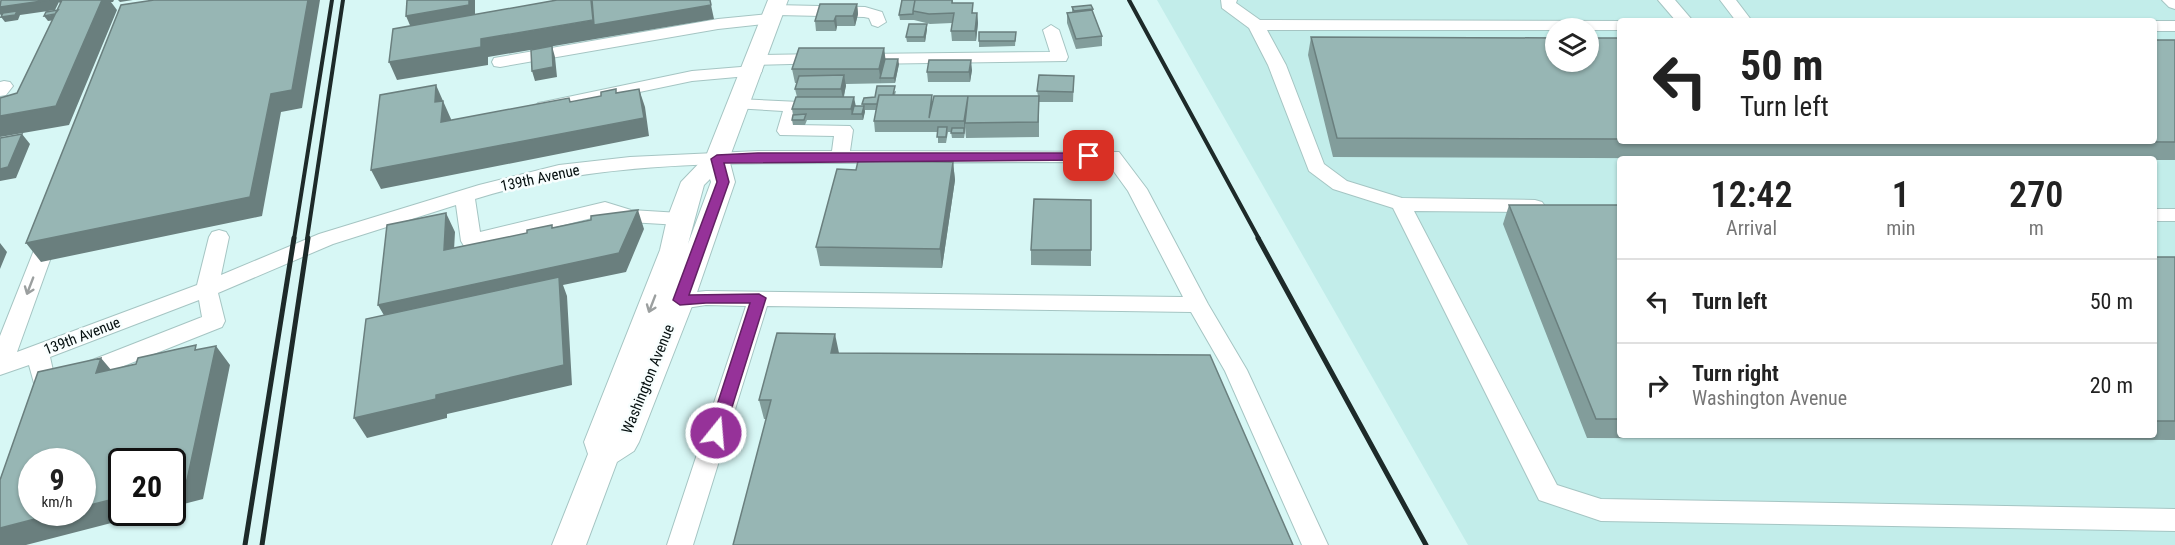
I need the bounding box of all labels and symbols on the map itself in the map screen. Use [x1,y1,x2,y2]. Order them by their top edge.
pin [1063,130,1114,181]
street label: 139th Avenue [499,161,581,195]
one-way arrow [24,276,35,295]
one-way arrow [646,295,657,313]
street label: 139th Avenue [41,313,123,359]
street label: Washington Avenue [618,322,678,436]
position arrow [684,401,748,465]
speed limit sign: 20 [108,448,186,526]

